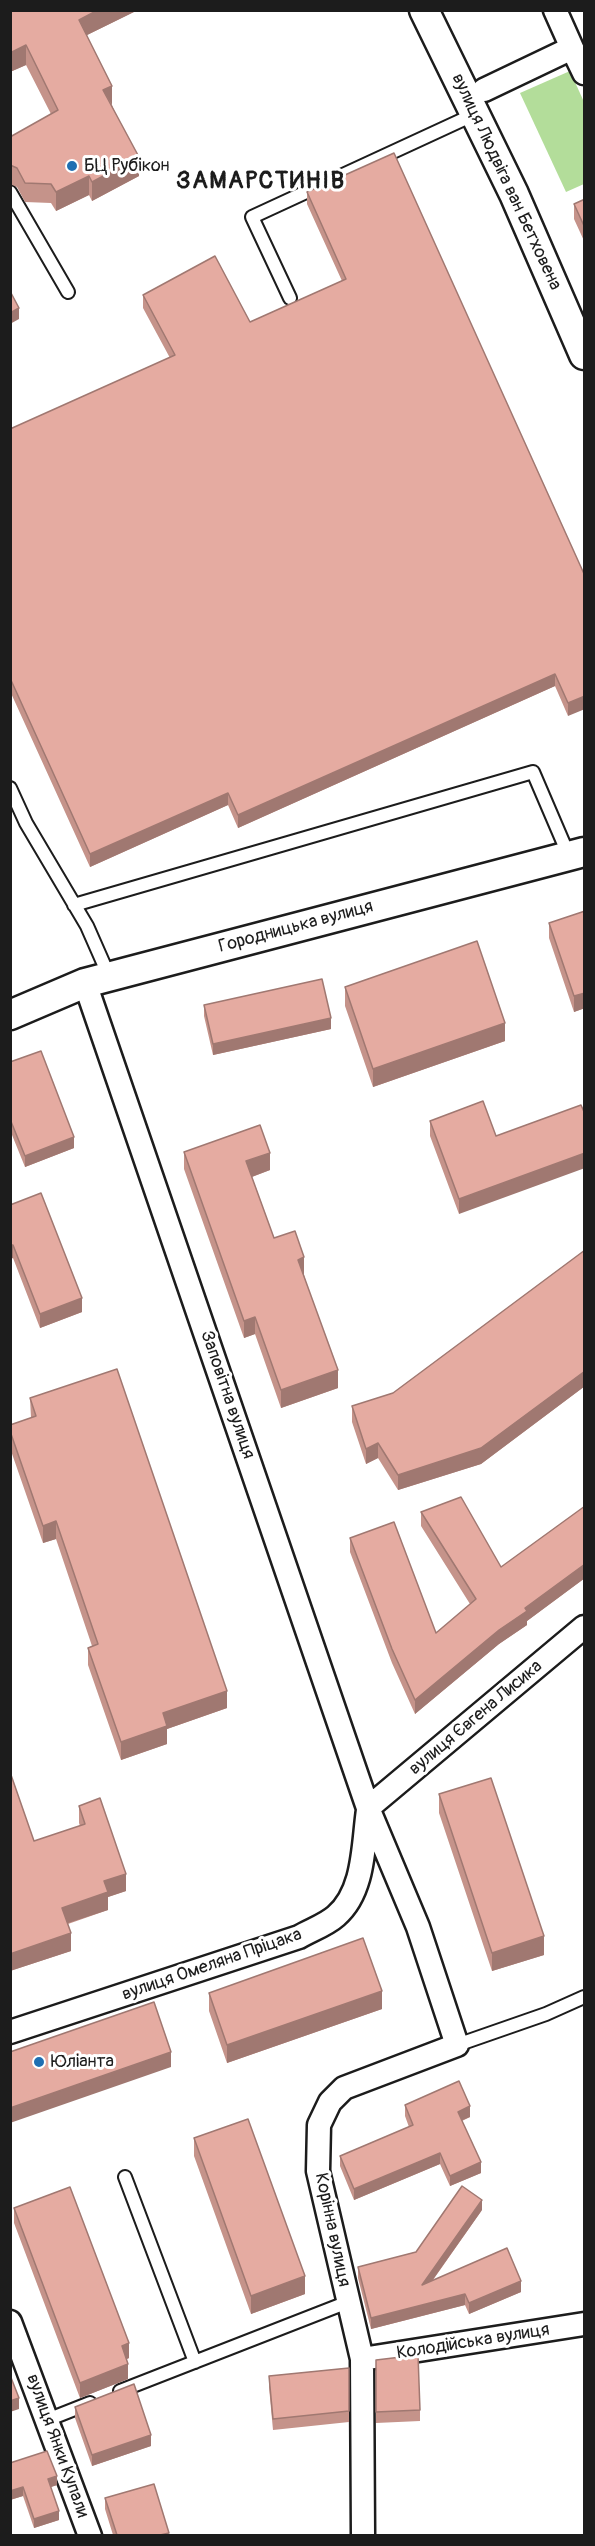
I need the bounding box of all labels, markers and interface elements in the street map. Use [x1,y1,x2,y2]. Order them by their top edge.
street label: вулиця Людвіга ван Бетховена [446,70,566,294]
place label: БЦ Рубікон [84,155,170,177]
marker: БЦ Рубікон [65,159,79,173]
district label: ЗАМАРСТИНІВ [176,168,346,196]
street label: Городницька вулиця [216,896,376,958]
street label: Заповітна вулиця [195,1328,259,1462]
street label: вулиця Євгена Лисика [405,1656,547,1780]
street label: вулиця Омеляна Пріцака [119,1924,305,2006]
place label: Юліанта [51,2051,114,2073]
marker: Юліанта [32,2055,46,2069]
street label: Корінна вулиця [309,2171,355,2289]
street label: Колодійська вулиця [395,2319,551,2365]
street label: вулиця Янки Купали [21,2371,93,2521]

